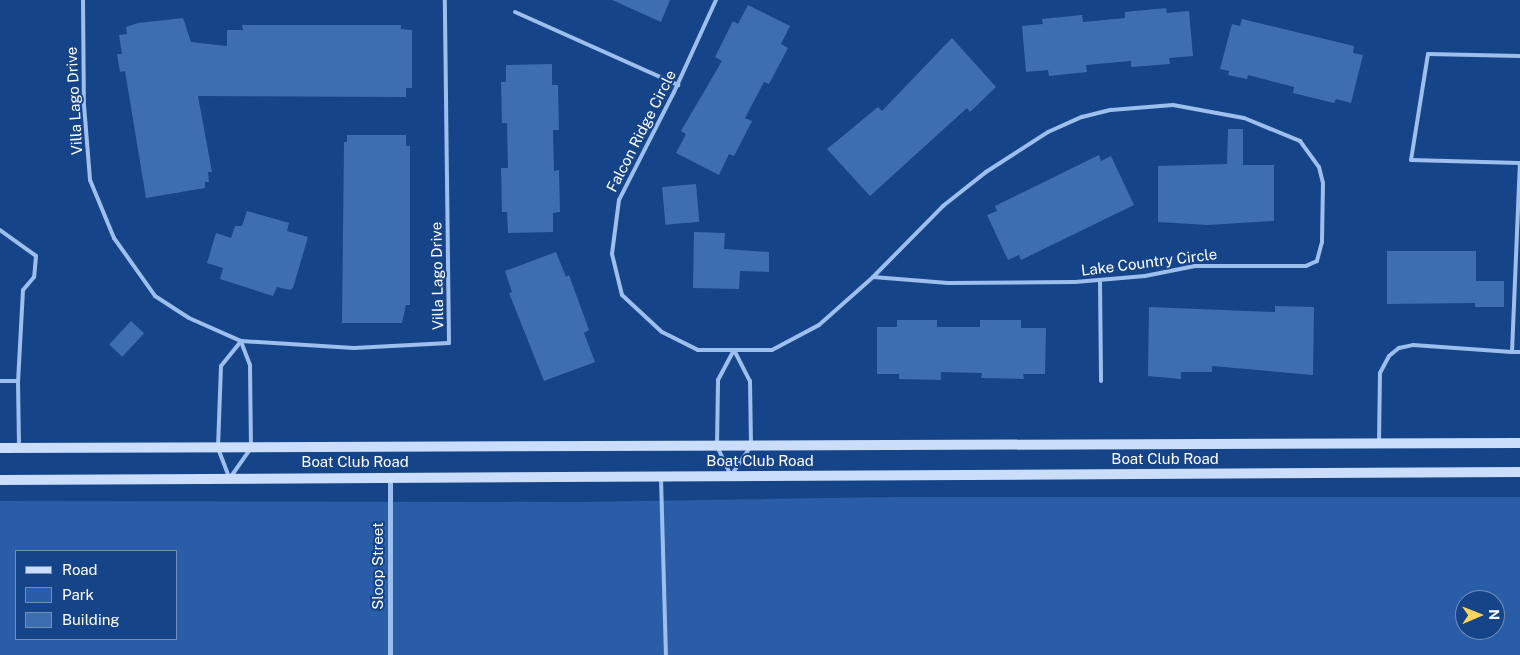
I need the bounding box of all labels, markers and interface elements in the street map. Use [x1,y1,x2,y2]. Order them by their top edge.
street label: Villa Lago Drive [62,46,86,156]
street label: Falcon Ridge Circle [602,67,680,195]
street label: Villa Lago Drive [427,222,447,330]
street label: Lake Country Circle [1080,245,1218,279]
street label: Boat Club Road [1111,450,1219,468]
street label: Boat Club Road [706,452,814,470]
street label: Boat Club Road [301,453,409,471]
street label: Sloop Street [369,522,387,610]
legend [15,550,178,640]
text: Road [62,561,98,578]
text: Park [62,586,94,603]
north arrow [1455,590,1505,640]
text: N [1486,609,1502,620]
text: Building [62,611,120,628]

